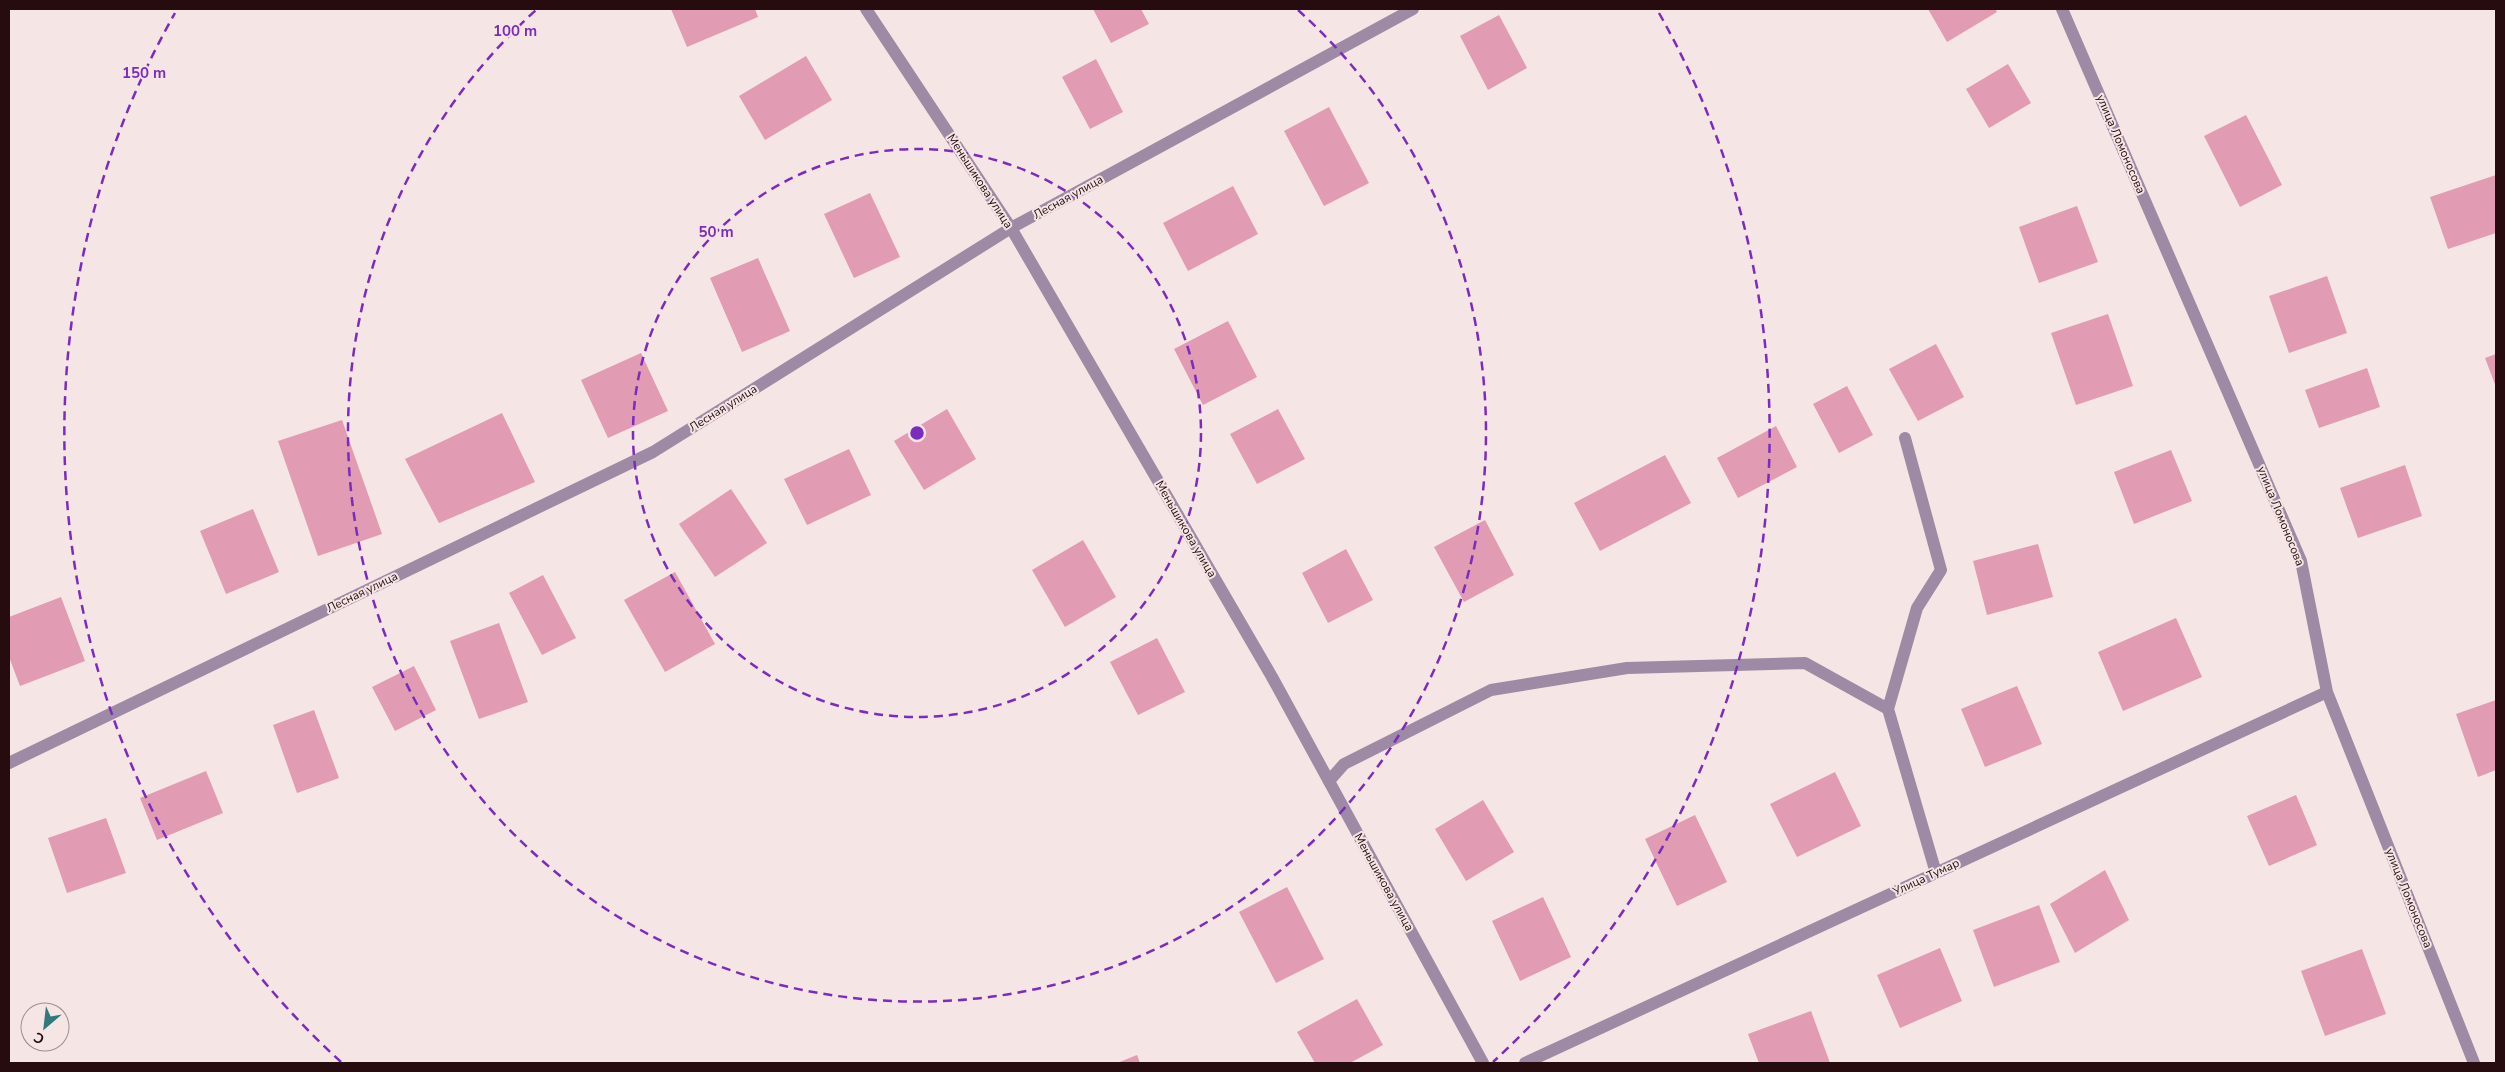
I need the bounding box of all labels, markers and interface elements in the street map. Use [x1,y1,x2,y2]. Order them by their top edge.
text: 100 m [493,21,537,41]
text: 150 m [122,63,166,83]
street label: улица Ломоносова [2093,92,2149,196]
street label: Меньшикова улица [943,131,1017,231]
street label: Лесная улица [1030,171,1106,223]
text: 50 m [698,222,734,242]
street label: Лесная улица [686,381,760,435]
centre of rings [908,424,926,442]
street label: улица Ломоносова [2254,464,2308,568]
street label: Меньшикова улица [1152,478,1220,580]
street label: Лесная улица [324,568,400,616]
street label: Меньшикова улица [1350,830,1418,934]
street label: улица Ломоносова [2382,846,2436,950]
street label: Улица Тумар [1889,855,1962,900]
north arrow [20,1002,70,1052]
text: С [30,1027,48,1049]

